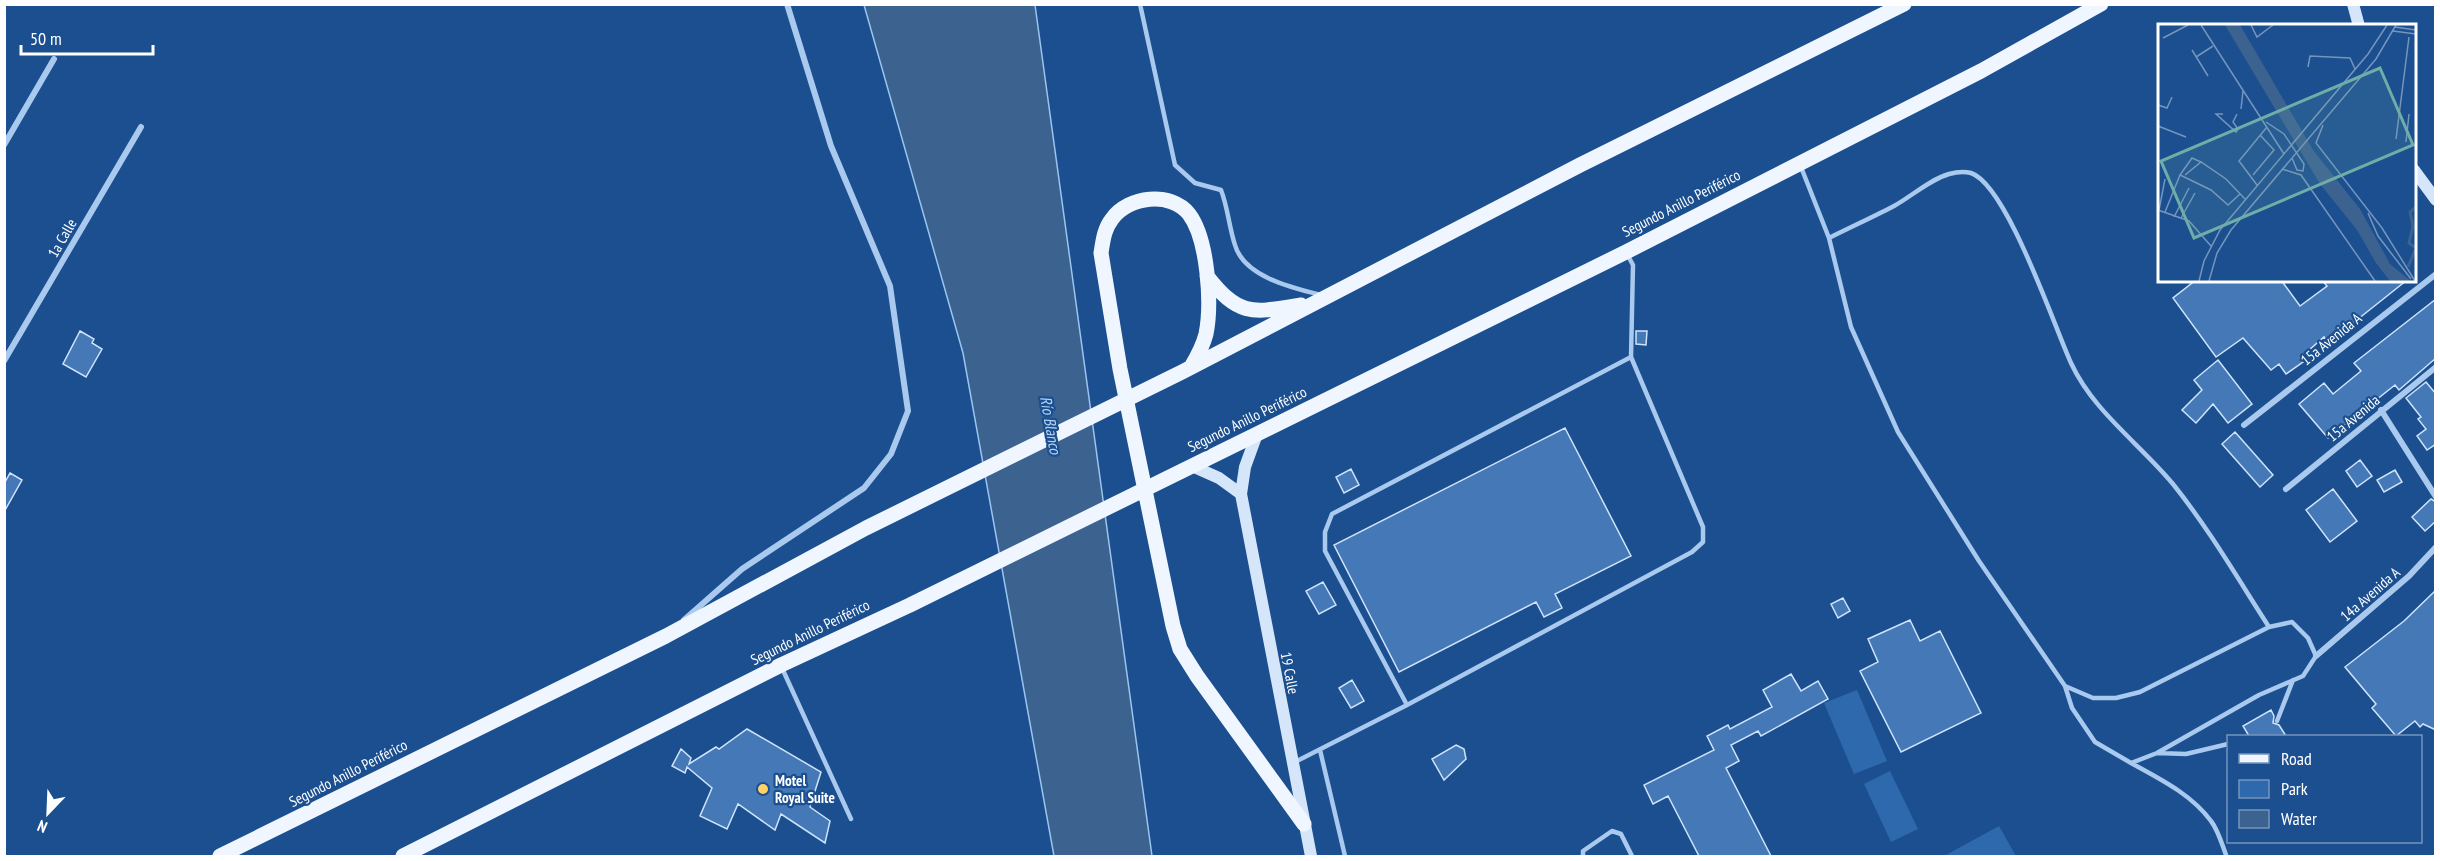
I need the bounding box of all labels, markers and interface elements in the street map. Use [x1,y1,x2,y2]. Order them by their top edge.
scale bar [21,18,153,56]
inset map [2158,24,2416,282]
text: 50 m [30,27,62,50]
street label: Segundo Anillo Periférico [1619,165,1743,241]
street label: 1a Calle [43,215,81,261]
street label: 15a Avenida A [2297,308,2366,369]
street label: Segundo Anillo Periférico [1184,382,1310,456]
street label: 15a Avenida [2323,390,2383,446]
water label: Río Blanco [1036,394,1066,457]
street label: 14a Avenida A [2336,562,2405,625]
street label: Segundo Anillo Periférico [747,595,873,669]
street label: 19 Calle [1277,650,1303,696]
street label: Segundo Anillo Periférico [286,735,410,811]
legend [2227,735,2422,843]
text: Road [2281,747,2312,770]
place label: Motel Royal Suite [775,771,835,807]
text: Park [2281,777,2308,800]
marker: Motel Royal Suite [756,782,770,796]
north arrow [18,783,78,843]
text: Water [2281,807,2317,830]
text: N [34,816,50,838]

